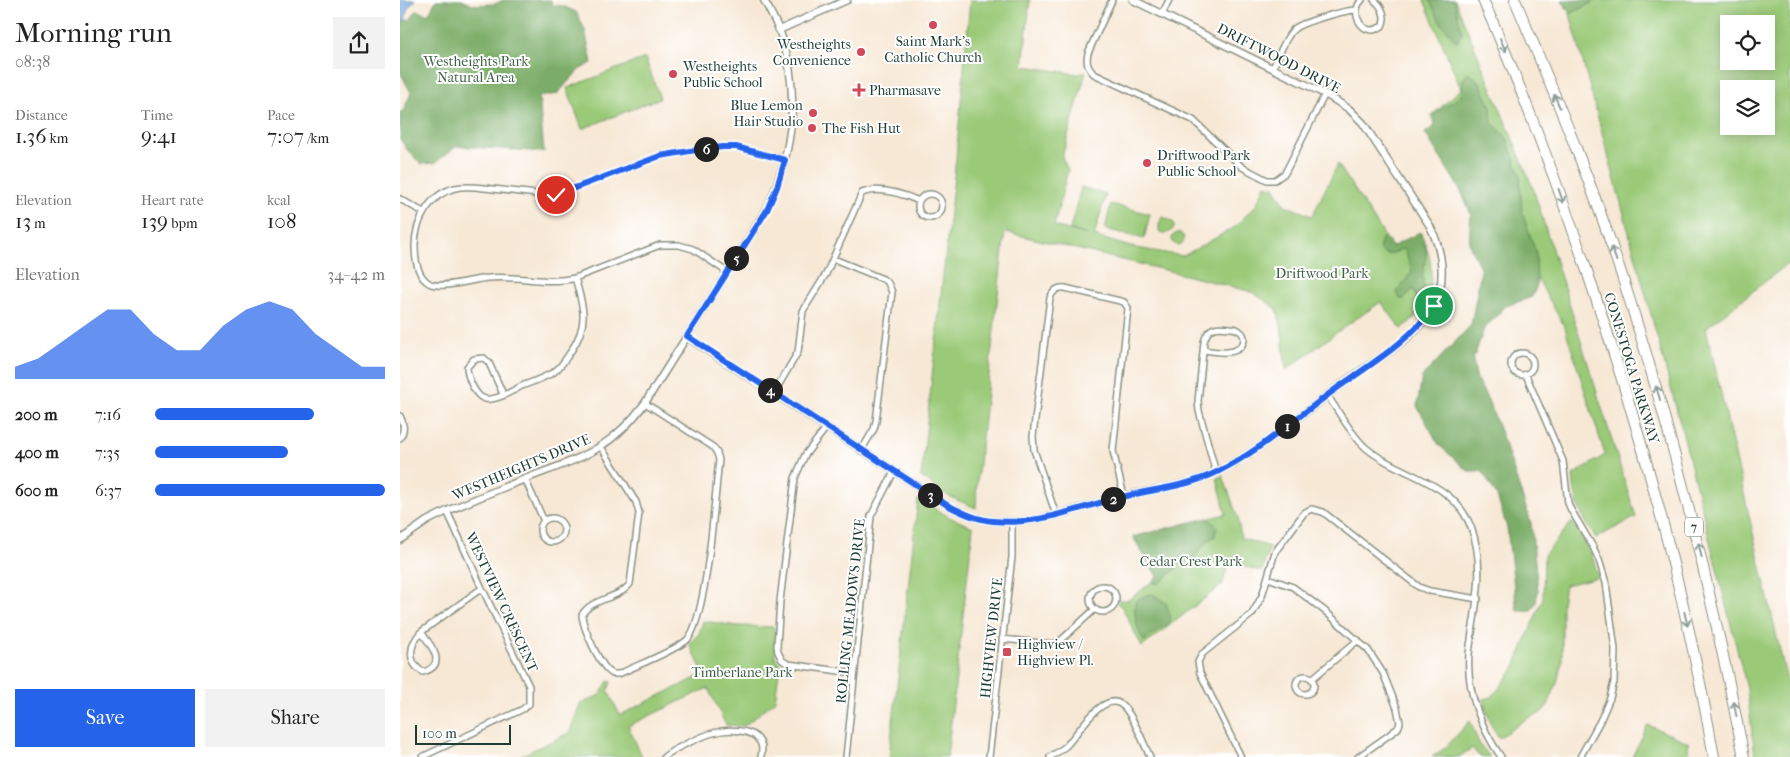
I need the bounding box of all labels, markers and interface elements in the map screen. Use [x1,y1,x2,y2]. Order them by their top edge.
map controls [1720,15,1775,135]
button: locate [1720,15,1775,70]
text: Morning run [15,16,172,49]
button: share [333,17,385,69]
marker: Saint Mark's Catholic Church [927,19,939,31]
street label: DRIFTWOOD DRIVE [1214,20,1344,97]
place label: Saint Mark's Catholic Church [884,33,982,66]
place label: Westheights Convenience [773,36,851,69]
one-way arrow [1498,37,1508,52]
marker: Westheights Convenience [855,46,867,58]
text: 08:38 [15,52,50,71]
park label: Westheights Park Natural Area [423,53,529,86]
place label: Westheights Public School [682,58,763,91]
marker: Westheights Public School [667,68,679,80]
button: layers [1720,80,1775,135]
place label: Pharmasave [869,82,941,99]
marker: Pharmasave [853,84,865,96]
one-way arrow [1552,94,1561,109]
place label: Blue Lemon Hair Studio [730,97,803,130]
text: Distance [15,107,68,124]
text: Time [141,107,173,124]
text: Pace [267,107,295,124]
marker: Blue Lemon Hair Studio [807,107,819,119]
place label: The Fish Hut [822,120,901,137]
marker: The Fish Hut [806,122,818,134]
text: 1.36 [15,124,47,148]
text: 9:41 [141,124,177,148]
text: 7:07 [267,124,304,148]
text: km [47,130,68,147]
text: /km [304,130,329,147]
pin: 6 [694,136,718,162]
text: 6 [703,141,710,158]
place label: Driftwood Park Public School [1157,147,1251,180]
marker: Driftwood Park Public School [1141,157,1153,169]
pin [535,174,577,216]
icon: check [542,181,570,209]
one-way arrow [1557,188,1567,204]
text: Elevation [15,192,72,209]
text: Heart rate [141,192,204,209]
text: kcal [267,192,291,209]
text: 13 [15,209,31,233]
text: 139 [141,209,168,233]
text: 108 [267,209,297,233]
text: m [31,215,46,232]
text: bpm [168,215,198,232]
pin: 5 [724,246,748,270]
one-way arrow [1609,246,1618,262]
text: 5 [733,250,740,267]
text: Elevation [15,265,80,284]
text: 34–42 m [328,265,385,284]
park label: Driftwood Park [1275,265,1369,282]
pin [1413,285,1455,327]
street label: CONESTOGA PARKWAY [1600,290,1663,446]
icon: arrive [1420,292,1448,320]
pin: 4 [758,378,782,402]
text: 4 [766,382,775,399]
one-way arrow [1652,386,1662,402]
text: 200 m [15,405,58,424]
text: 7:16 [95,405,121,424]
pin: 1 [1274,414,1300,438]
text: 1 [1285,418,1290,435]
street label: WESTHEIGHTS DRIVE [449,430,593,505]
text: 400 m [15,443,59,462]
text: 7:35 [95,443,120,462]
text: 600 m [15,481,58,500]
text: 6:37 [95,481,122,500]
pin: 3 [918,482,942,508]
pin: 2 [1100,486,1126,512]
text: 3 [928,487,933,504]
text: 2 [1110,491,1117,508]
street label: ROLLING MEADOWS DRIVE [832,517,869,704]
road number: 7 [1685,518,1703,536]
street label: WESTVIEW CRESCENT [461,529,542,675]
one-way arrow [1695,543,1704,559]
park label: Cedar Crest Park [1140,553,1243,570]
street label: HIGHVIEW DRIVE [977,576,1006,699]
one-way arrow [1682,611,1691,627]
place label: Highview / Highview Pl. [1017,636,1094,669]
marker: Highview / Highview Pl. [1001,646,1013,658]
park label: Timberlane Park [691,664,793,681]
button: Save [15,689,195,747]
button: Share [205,689,385,747]
one-way arrow [1729,702,1739,718]
scale bar [415,722,511,745]
text: 100 m [422,725,457,742]

